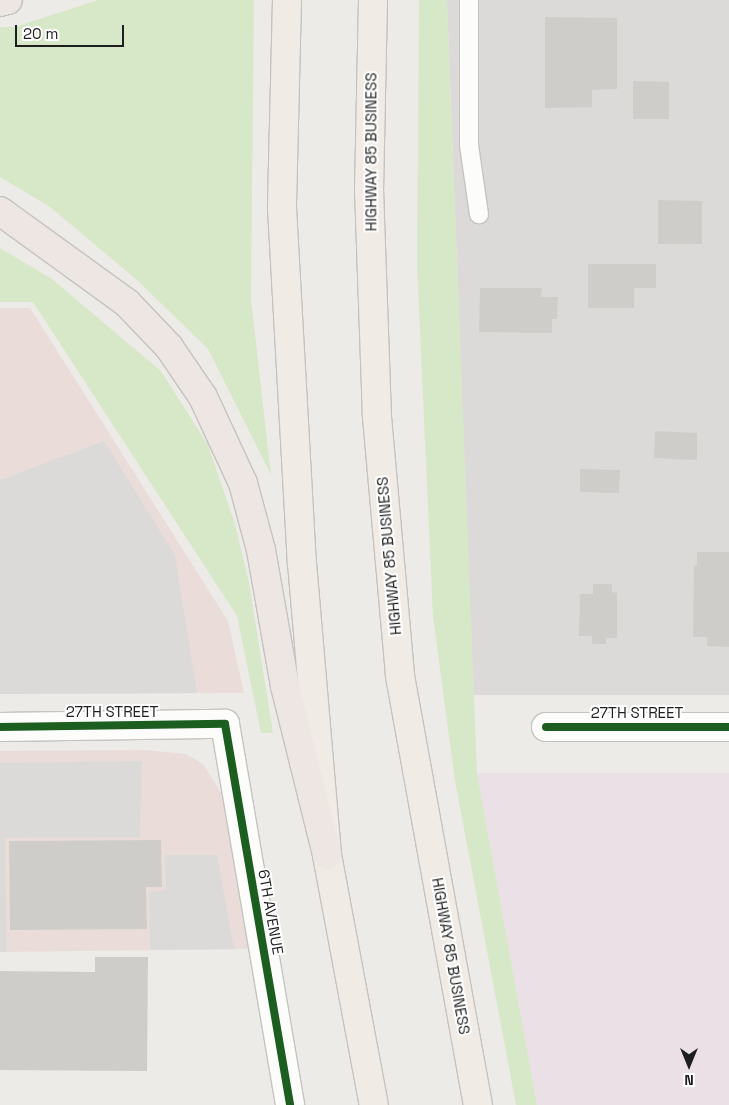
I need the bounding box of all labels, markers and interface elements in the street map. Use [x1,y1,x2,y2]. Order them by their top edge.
scale bar [18,15,126,47]
text: 20 m [23,24,58,43]
street label: HIGHWAY 85 BUSINESS [362,72,380,232]
street label: HIGHWAY 85 BUSINESS [373,476,405,636]
street label: 27TH STREET [66,703,158,721]
street label: 27TH STREET [591,704,683,722]
street label: 6TH AVENUE [255,868,287,956]
street label: HIGHWAY 85 BUSINESS [428,876,474,1036]
north arrow [664,1040,714,1090]
text: N [684,1071,694,1089]

